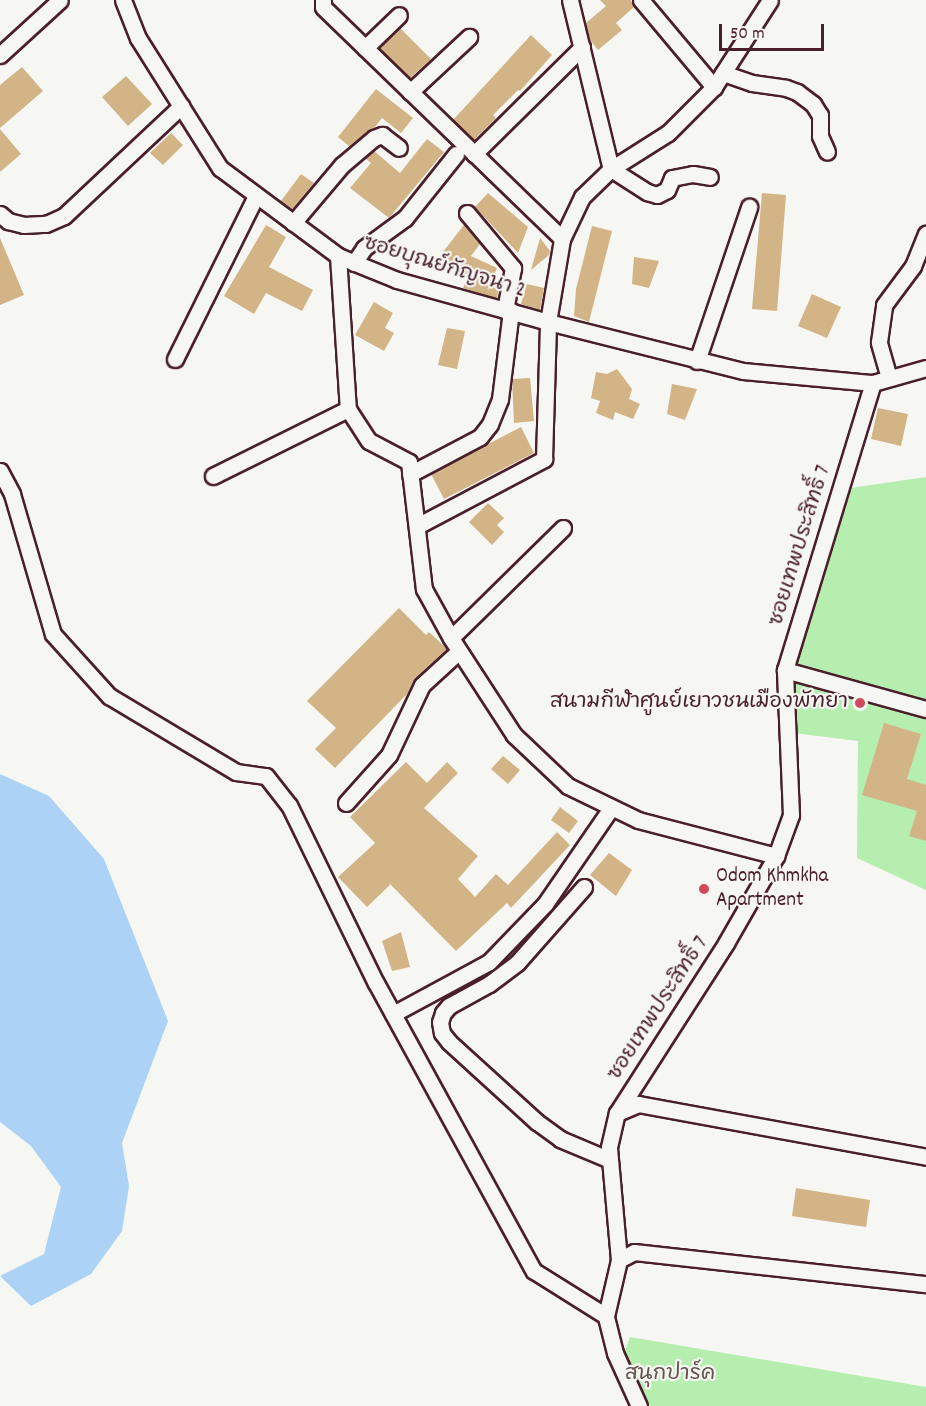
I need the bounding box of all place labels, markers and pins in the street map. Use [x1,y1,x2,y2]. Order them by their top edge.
place label: สนามกีฬาศูนย์เยาวชนเมืองพัทยา [550,690,848,716]
marker: สนามกีฬาศูนย์เยาวชนเมืองพัทยา [853,696,867,710]
place label: Odom Khmkha Apartment [716,864,828,914]
marker: Odom Khmkha Apartment [697,882,711,896]

